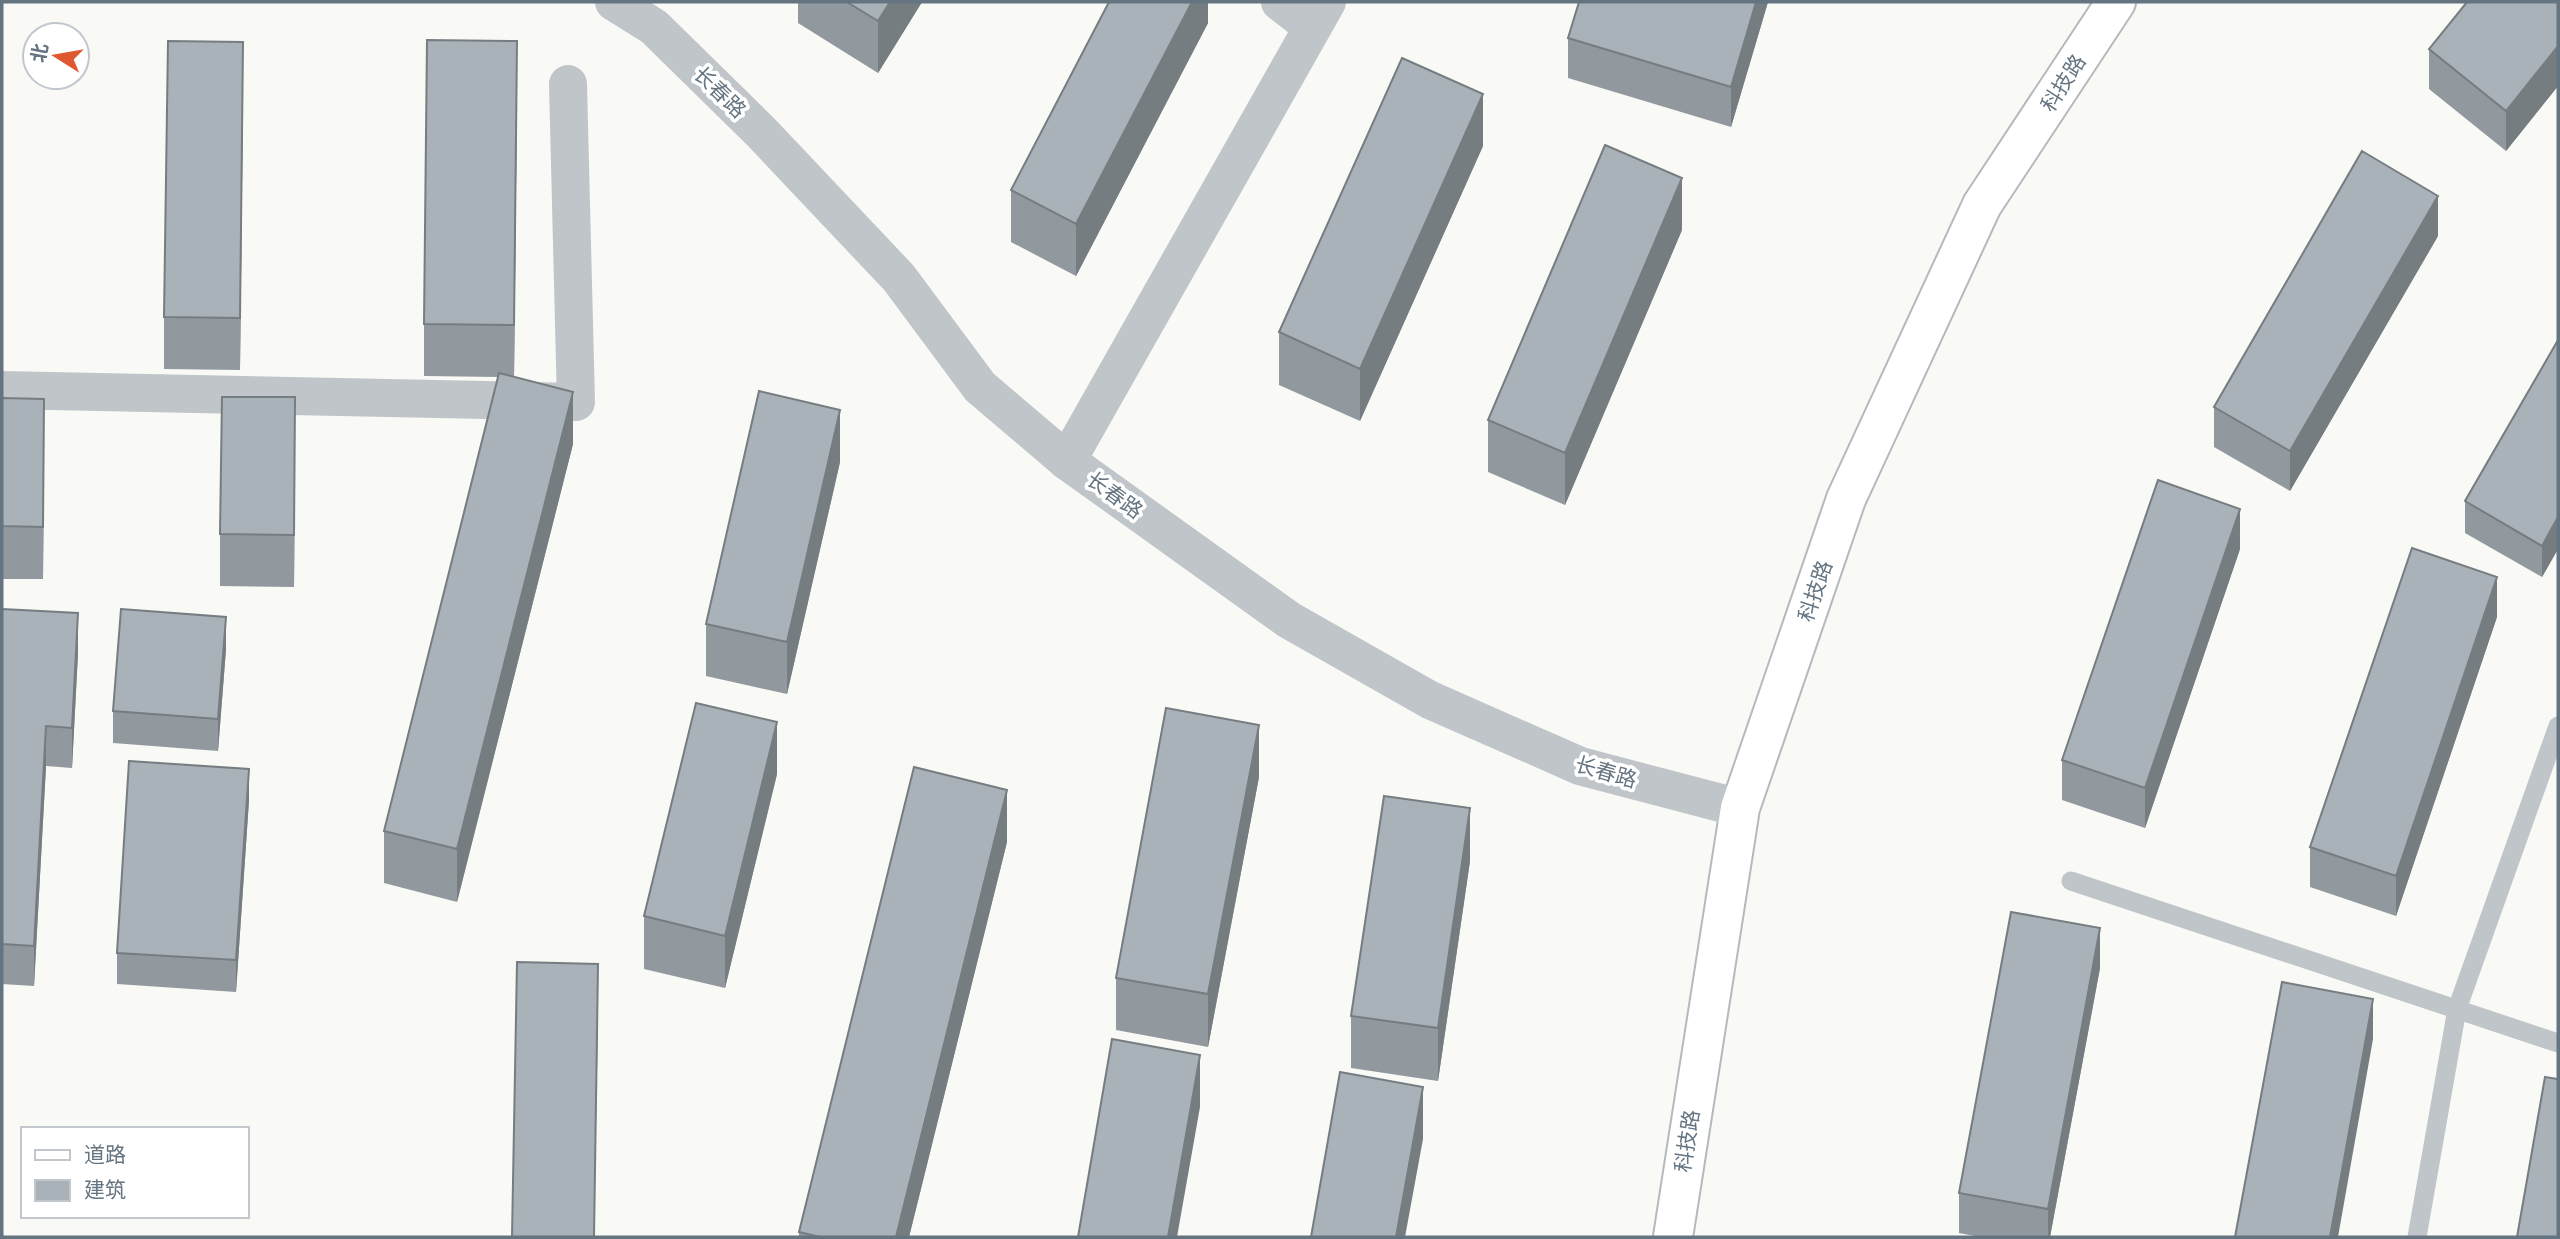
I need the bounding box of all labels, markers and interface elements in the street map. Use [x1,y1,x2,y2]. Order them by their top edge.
north arrow [21,21,91,91]
text: 北 [27,41,53,64]
street label: 科技路 [2035,50,2091,116]
street label: 长春路 [689,61,751,123]
street label: 长春路 [1082,466,1148,524]
street label: 科技路 [1793,557,1837,625]
street label: 长春路 [1572,751,1640,793]
street label: 科技路 [1670,1108,1704,1174]
legend [21,1127,248,1218]
text: 道路 [84,1142,126,1167]
text: 建筑 [84,1177,126,1202]

